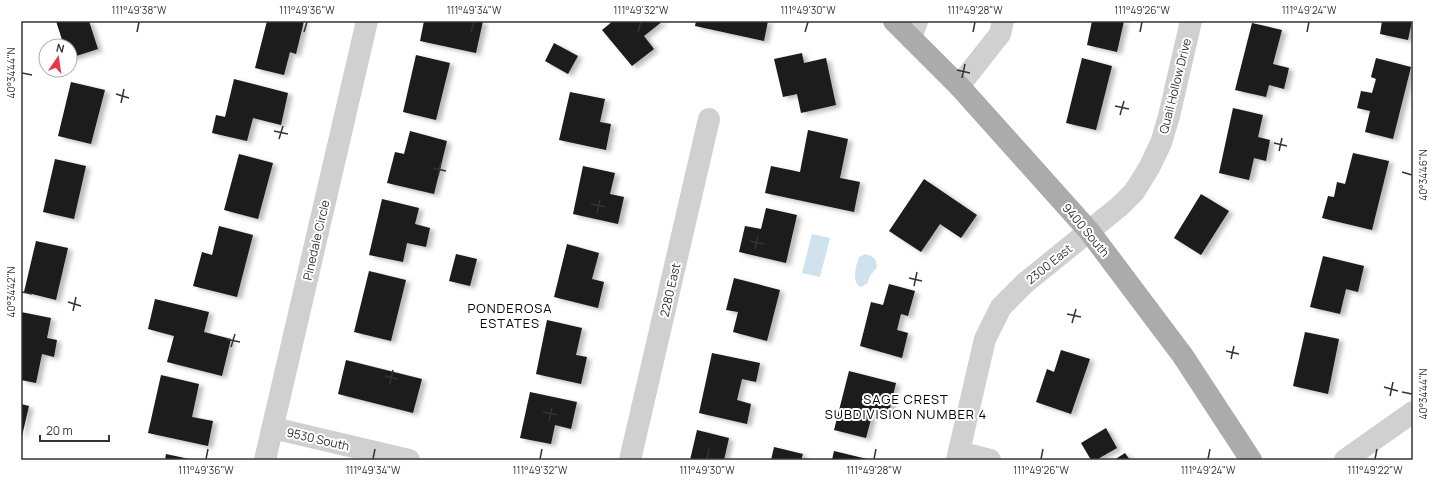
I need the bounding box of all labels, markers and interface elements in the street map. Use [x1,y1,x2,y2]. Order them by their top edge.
text: 111°49'38"W [112,3,167,17]
text: 111°49'36"W [279,3,335,17]
text: 111°49'34"W [447,3,502,17]
text: 111°49'32"W [614,3,669,17]
text: 111°49'30"W [780,3,836,17]
text: 111°49'28"W [947,3,1003,17]
text: 111°49'26"W [1114,3,1170,17]
text: 111°49'24"W [1282,3,1337,17]
street label: Quail Hollow Drive [1155,36,1195,136]
north arrow [38,38,78,78]
text: N [55,40,66,56]
text: 40°34'44"N [4,47,18,98]
text: 40°34'46"N [1416,149,1430,201]
street label: Pinedale Circle [298,198,334,282]
street label: 9400 South [1059,200,1113,260]
street label: 2300 East [1022,240,1076,288]
street label: 2280 East [656,261,685,319]
text: 40°34'42"N [4,266,18,317]
district label: PONDEROSA ESTATES [467,299,553,332]
text: 40°34'44"N [1416,368,1430,419]
district label: SAGE CREST SUBDIVISION NUMBER 4 [825,390,987,423]
scale bar [40,417,109,443]
text: 20 m [46,422,73,439]
street label: 9530 South [285,423,351,455]
text: 111°49'36"W [178,463,234,477]
text: 111°49'34"W [346,463,401,477]
text: 111°49'32"W [513,463,568,477]
text: 111°49'30"W [679,463,735,477]
text: 111°49'28"W [846,463,902,477]
text: 111°49'26"W [1013,463,1069,477]
text: 111°49'24"W [1181,463,1236,477]
text: 111°49'22"W [1347,463,1403,477]

